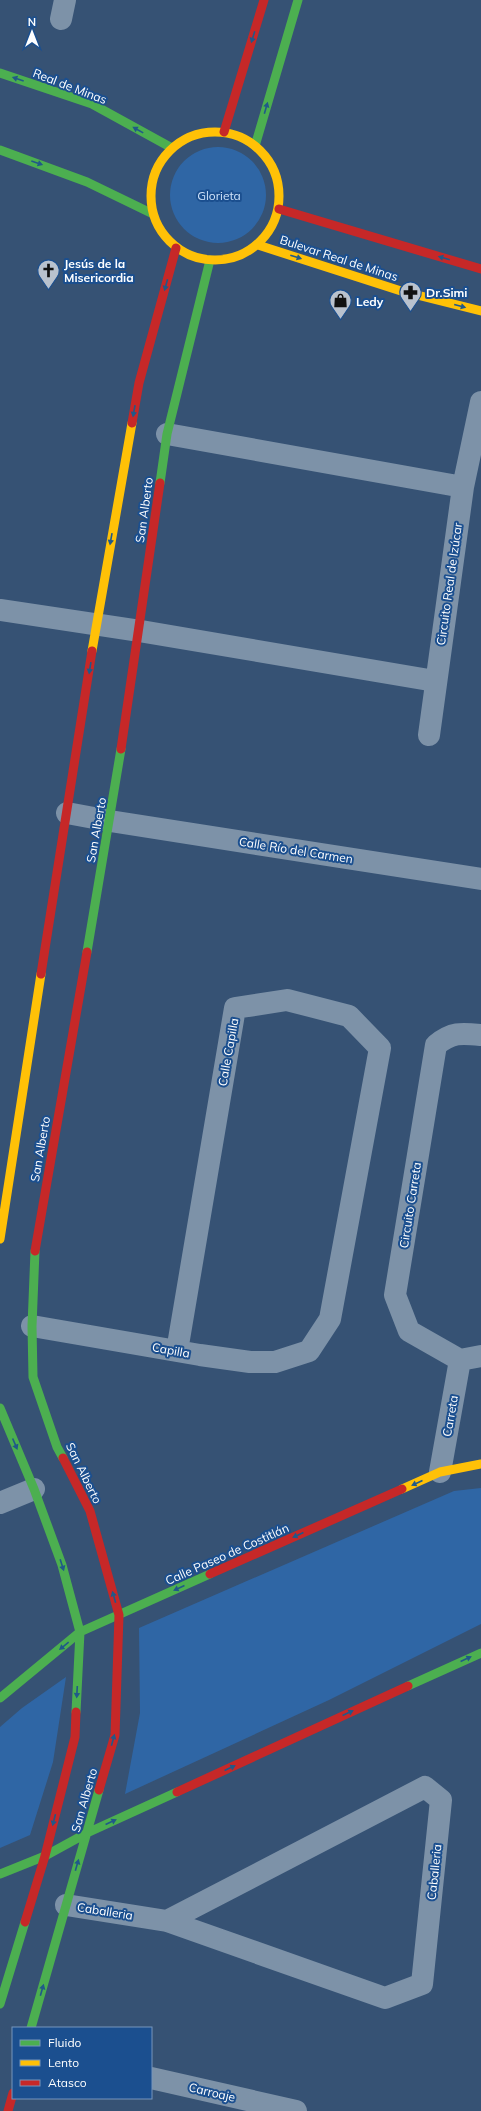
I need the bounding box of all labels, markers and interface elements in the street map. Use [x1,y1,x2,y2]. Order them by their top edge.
north arrow [12,12,52,52]
text: N [28,15,36,29]
one-way arrow [250,32,256,44]
street label: Real de Minas [31,65,109,107]
one-way arrow [12,76,24,82]
one-way arrow [263,102,269,114]
one-way arrow [132,126,144,133]
one-way arrow [31,160,43,166]
park label: Glorieta [197,188,241,203]
street label: Bulevar Real de Minas [278,232,400,284]
one-way arrow [290,254,302,260]
one-way arrow [437,255,449,261]
place label: Jesús de la Misericordia [64,256,134,285]
church icon: Jesús de la Misericordia [35,257,61,290]
one-way arrow [162,279,168,292]
pharmacy icon: Dr.Simi [398,279,424,312]
place label: Dr.Simi [426,285,467,300]
shop icon: Ledy [327,288,353,321]
place label: Ledy [356,294,384,309]
one-way arrow [454,303,466,309]
one-way arrow [131,405,137,417]
street label: San Alberto [132,476,156,544]
street label: Circuito Real de Izúcar [433,521,465,646]
one-way arrow [108,533,114,545]
one-way arrow [87,661,93,674]
street label: San Alberto [83,796,109,864]
street label: Calle Río del Carmen [238,834,354,866]
street label: Calle Capilla [215,1017,241,1087]
street label: San Alberto [27,1115,53,1183]
street label: Circuito Carreta [396,1161,424,1249]
street label: Capilla [151,1339,191,1361]
street label: Carreta [439,1394,461,1438]
one-way arrow [12,1438,18,1450]
street label: San Alberto [63,1440,105,1506]
one-way arrow [411,1479,423,1486]
street label: Calle Paseo de Costitlán [163,1520,291,1588]
one-way arrow [293,1532,304,1538]
one-way arrow [59,1559,65,1571]
one-way arrow [174,1585,185,1591]
one-way arrow [111,1591,117,1604]
one-way arrow [58,1641,69,1650]
one-way arrow [460,1656,472,1662]
one-way arrow [74,1686,81,1698]
one-way arrow [342,1710,354,1716]
one-way arrow [110,1734,116,1746]
one-way arrow [224,1764,236,1770]
street label: San Alberto [68,1766,100,1834]
one-way arrow [51,1814,57,1826]
one-way arrow [106,1819,117,1825]
street label: Caballeria [424,1843,444,1901]
one-way arrow [75,1859,81,1872]
street label: Caballeria [76,1899,134,1923]
one-way arrow [39,1984,45,1996]
legend [12,2027,152,2099]
text: Fluido [48,2035,82,2050]
text: Lento [48,2055,79,2070]
text: Atasco [48,2075,87,2090]
street label: Carroaje [187,2079,237,2105]

